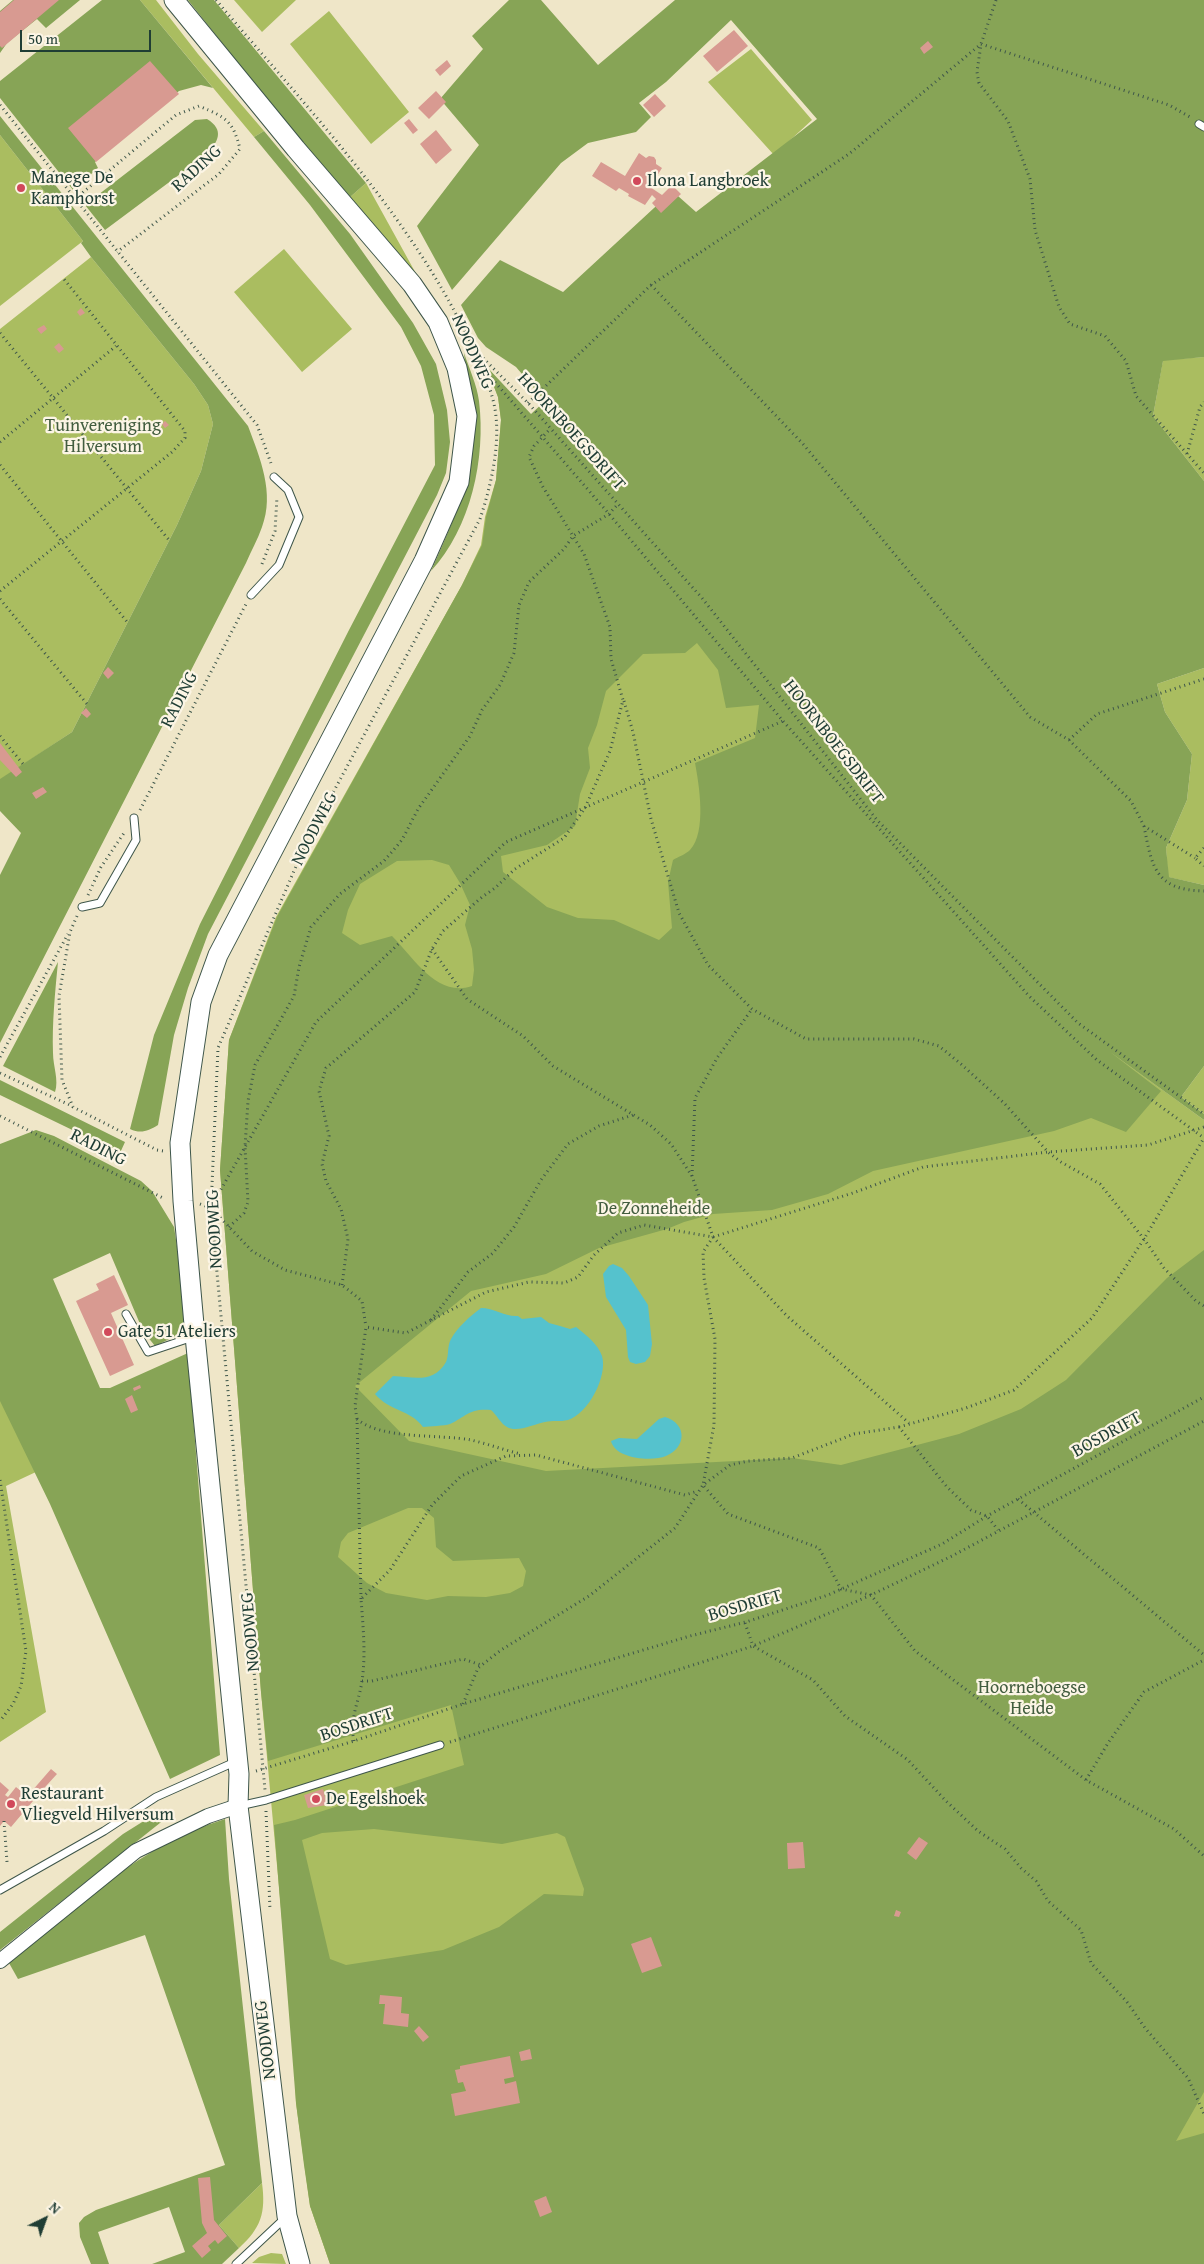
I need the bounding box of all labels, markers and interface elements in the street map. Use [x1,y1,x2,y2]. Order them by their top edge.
scale bar [22,20,154,52]
text: 50 m [28,28,58,49]
street label: RADING [167,141,227,197]
place label: Manege De Kamphorst [31,167,115,210]
place label: Ilona Langbroek [647,170,769,192]
marker: Ilona Langbroek [631,175,643,187]
marker: Manege De Kamphorst [15,182,27,194]
street label: NOODWEG [446,311,498,393]
street label: HOORNBOEGSDRIFT [512,369,630,495]
park label: Tuinvereniging Hilversum [45,415,161,458]
street label: RADING [157,668,203,732]
street label: HOORNBOEGSDRIFT [778,676,888,808]
street label: NOODWEG [287,789,343,869]
street label: RADING [66,1125,130,1171]
street label: NOODWEG [202,1189,228,1269]
park label: De Zonneheide [598,1198,710,1220]
place label: Gate 51 Ateliers [118,1321,236,1343]
marker: Gate 51 Ateliers [102,1326,114,1338]
street label: BOSDRIFT [1069,1407,1145,1463]
street label: BOSDRIFT [706,1585,784,1627]
street label: NOODWEG [237,1592,265,1672]
park label: Hoorneboegse Heide [978,1677,1086,1720]
street label: BOSDRIFT [318,1703,396,1747]
place label: Restaurant Vliegveld Hilversum [21,1783,174,1826]
place label: De Egelshoek [326,1788,425,1810]
marker: De Egelshoek [310,1793,322,1805]
marker: Restaurant Vliegveld Hilversum [5,1798,17,1810]
street label: NOODWEG [250,1999,282,2081]
north arrow [20,2194,70,2244]
text: N [45,2197,65,2218]

